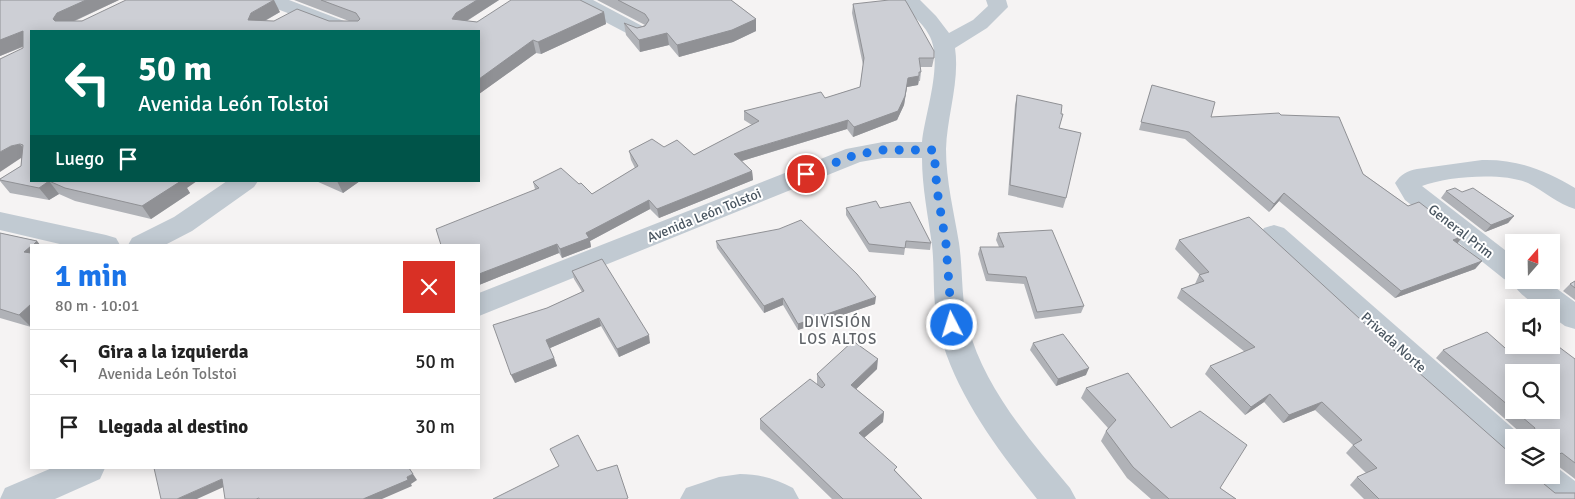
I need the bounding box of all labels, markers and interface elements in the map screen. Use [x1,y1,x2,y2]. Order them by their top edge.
text: 50 m [138,47,212,90]
icon: left [55,50,120,115]
text: Avenida León Tolstoi [138,90,329,117]
icon: arrive [114,145,142,173]
text: Luego [55,147,104,171]
pin [785,153,827,195]
icon: arrive [792,160,820,188]
street label: Avenida León Tolstoi [645,185,764,246]
street label: General Prim [1425,201,1497,262]
north arrow [1505,234,1560,289]
map controls [1505,234,1560,484]
text: 1 min [55,258,127,295]
button: close [403,261,455,313]
text: 80 m · 10:01 [55,296,139,316]
position arrow [925,298,977,350]
button: sound [1505,299,1560,354]
street label: Privada Norte [1358,309,1430,376]
district label: DIVISIÓN LOS ALTOS [799,312,877,348]
text: Gira a la izquierda [98,340,248,364]
icon: left [55,348,83,376]
text: 50 m [415,350,455,374]
text: Avenida León Tolstoi [98,364,237,384]
button: search [1505,364,1560,419]
icon: arrive [55,413,83,441]
text: Llegada al destino [98,415,248,439]
text: 30 m [415,415,455,439]
button: layers [1505,429,1560,484]

